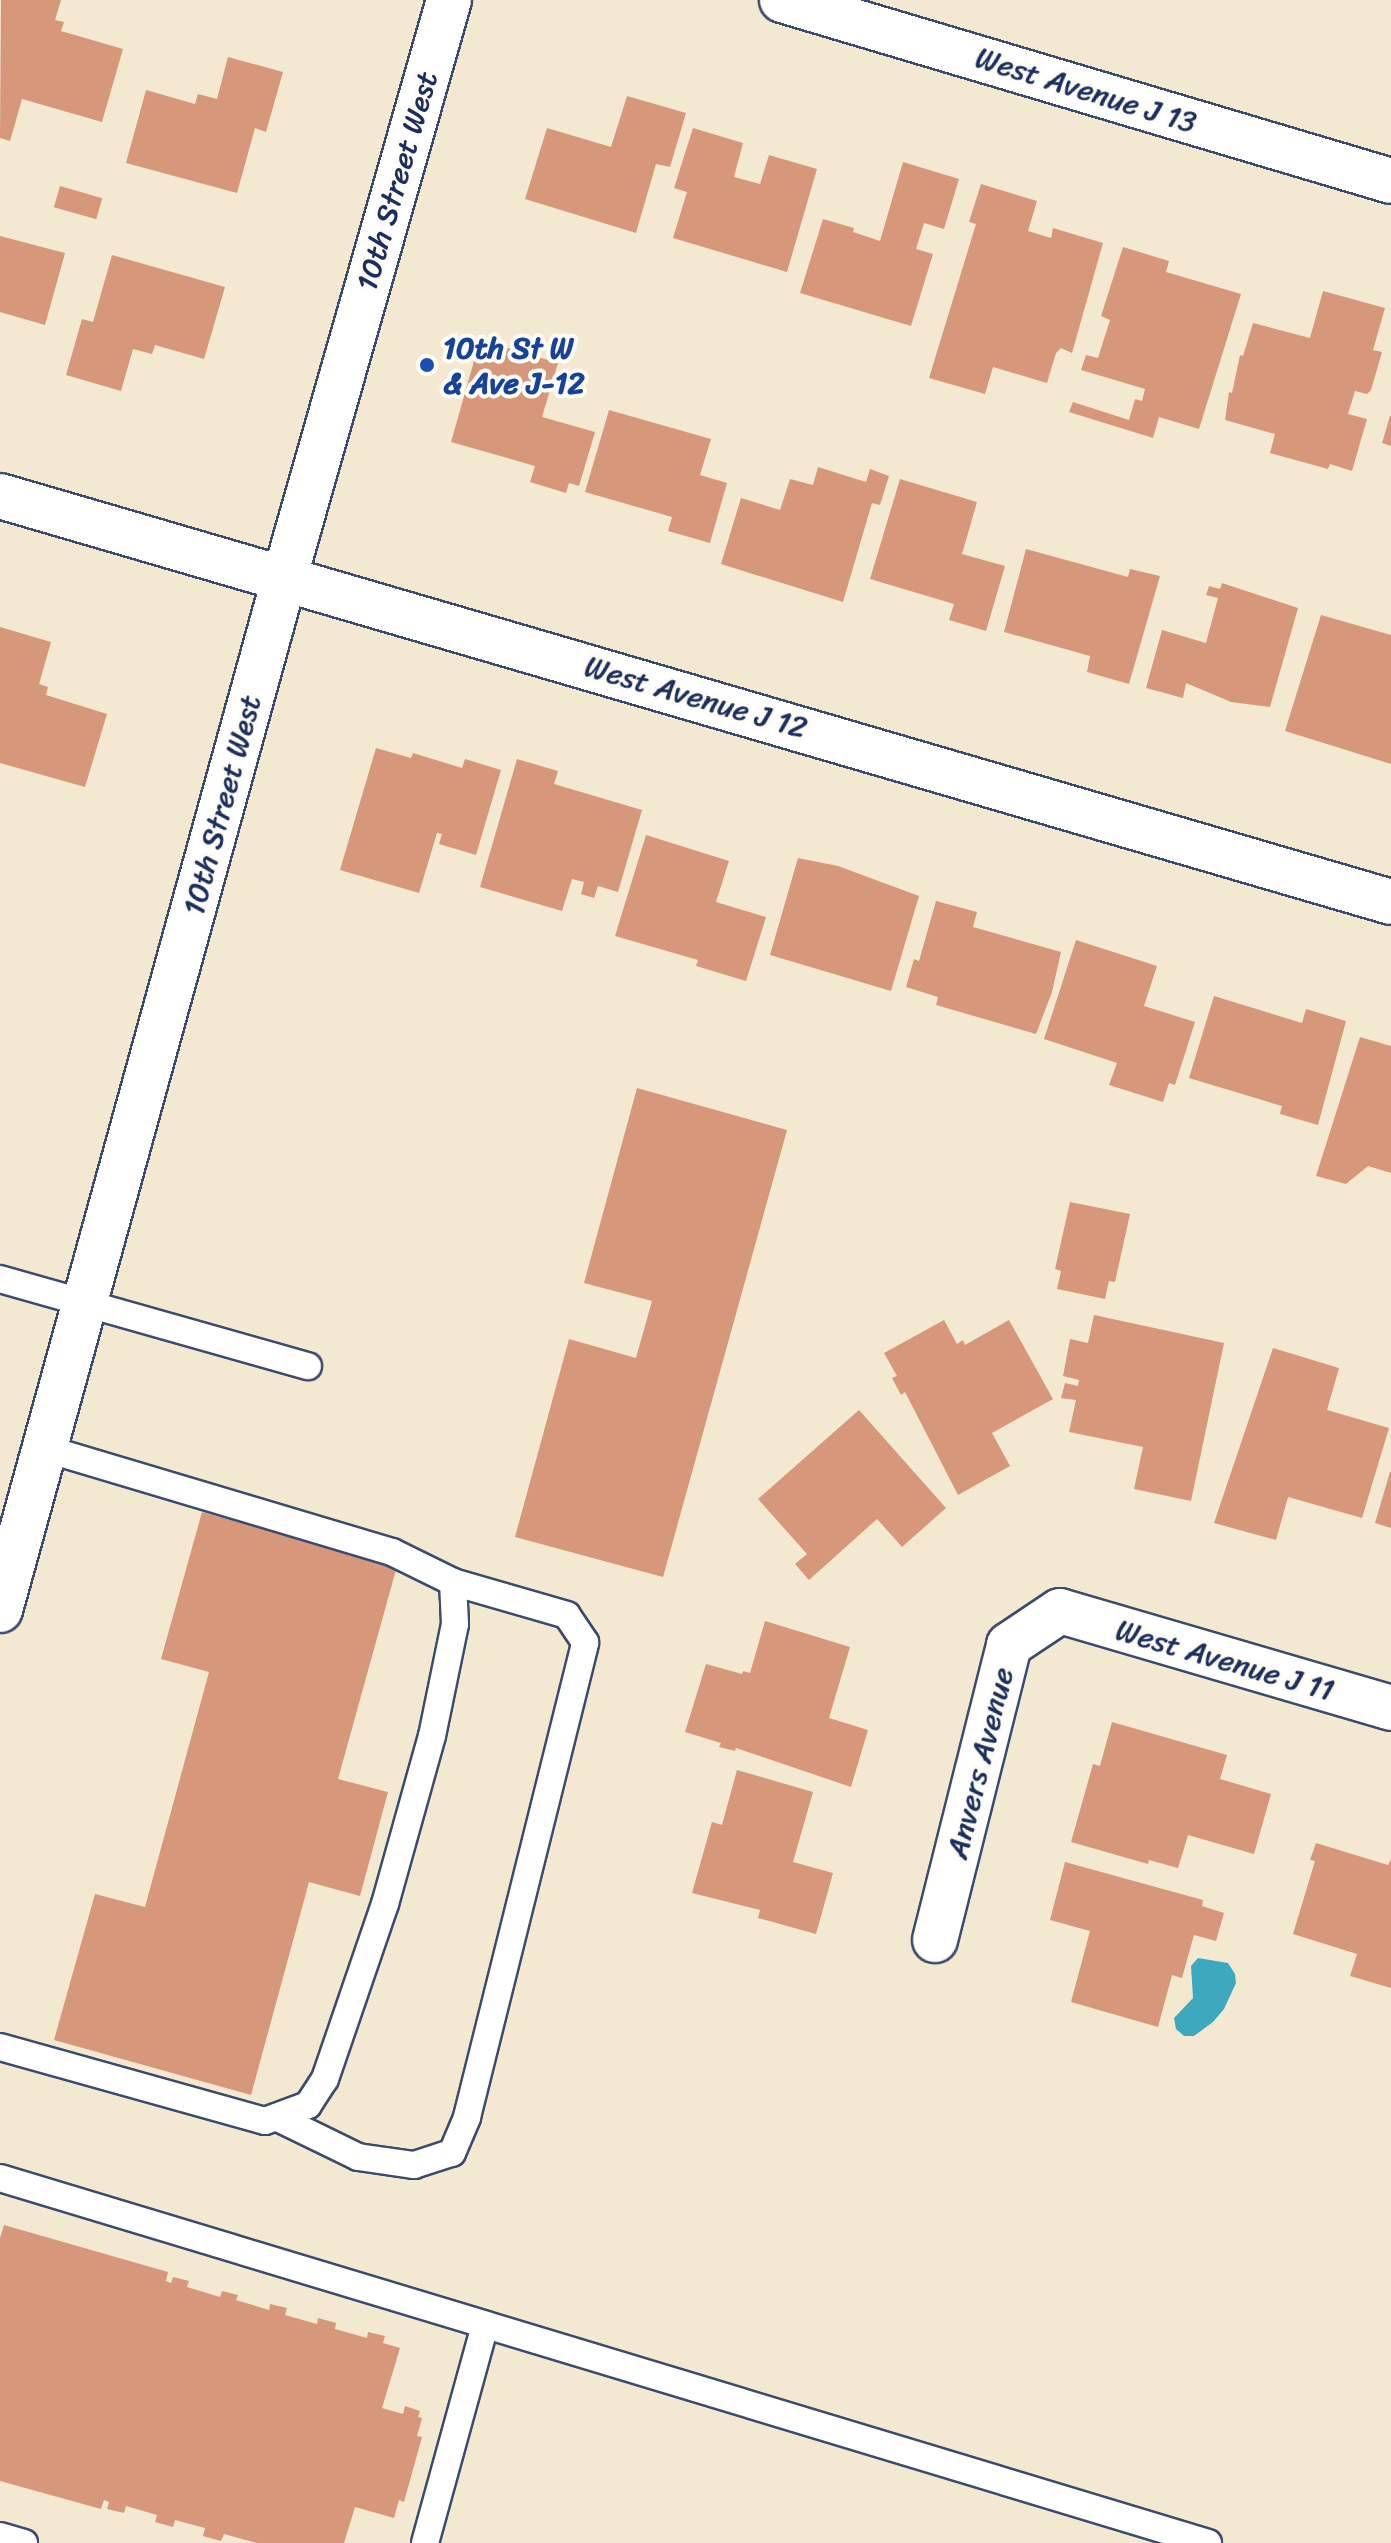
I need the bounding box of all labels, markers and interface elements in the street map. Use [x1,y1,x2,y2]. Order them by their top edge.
street label: West Avenue J 13 [972,39,1200,141]
street label: 10th Street West [348,66,446,296]
place label: 10th St W & Ave J-12 [443,330,585,400]
marker: 10th St W & Ave J-12 [418,356,436,374]
street label: West Avenue J 12 [581,648,811,746]
street label: 10th Street West [175,690,269,920]
street label: West Avenue J 11 [1112,1612,1338,1708]
street label: Anvers Avenue [939,1664,1021,1862]

